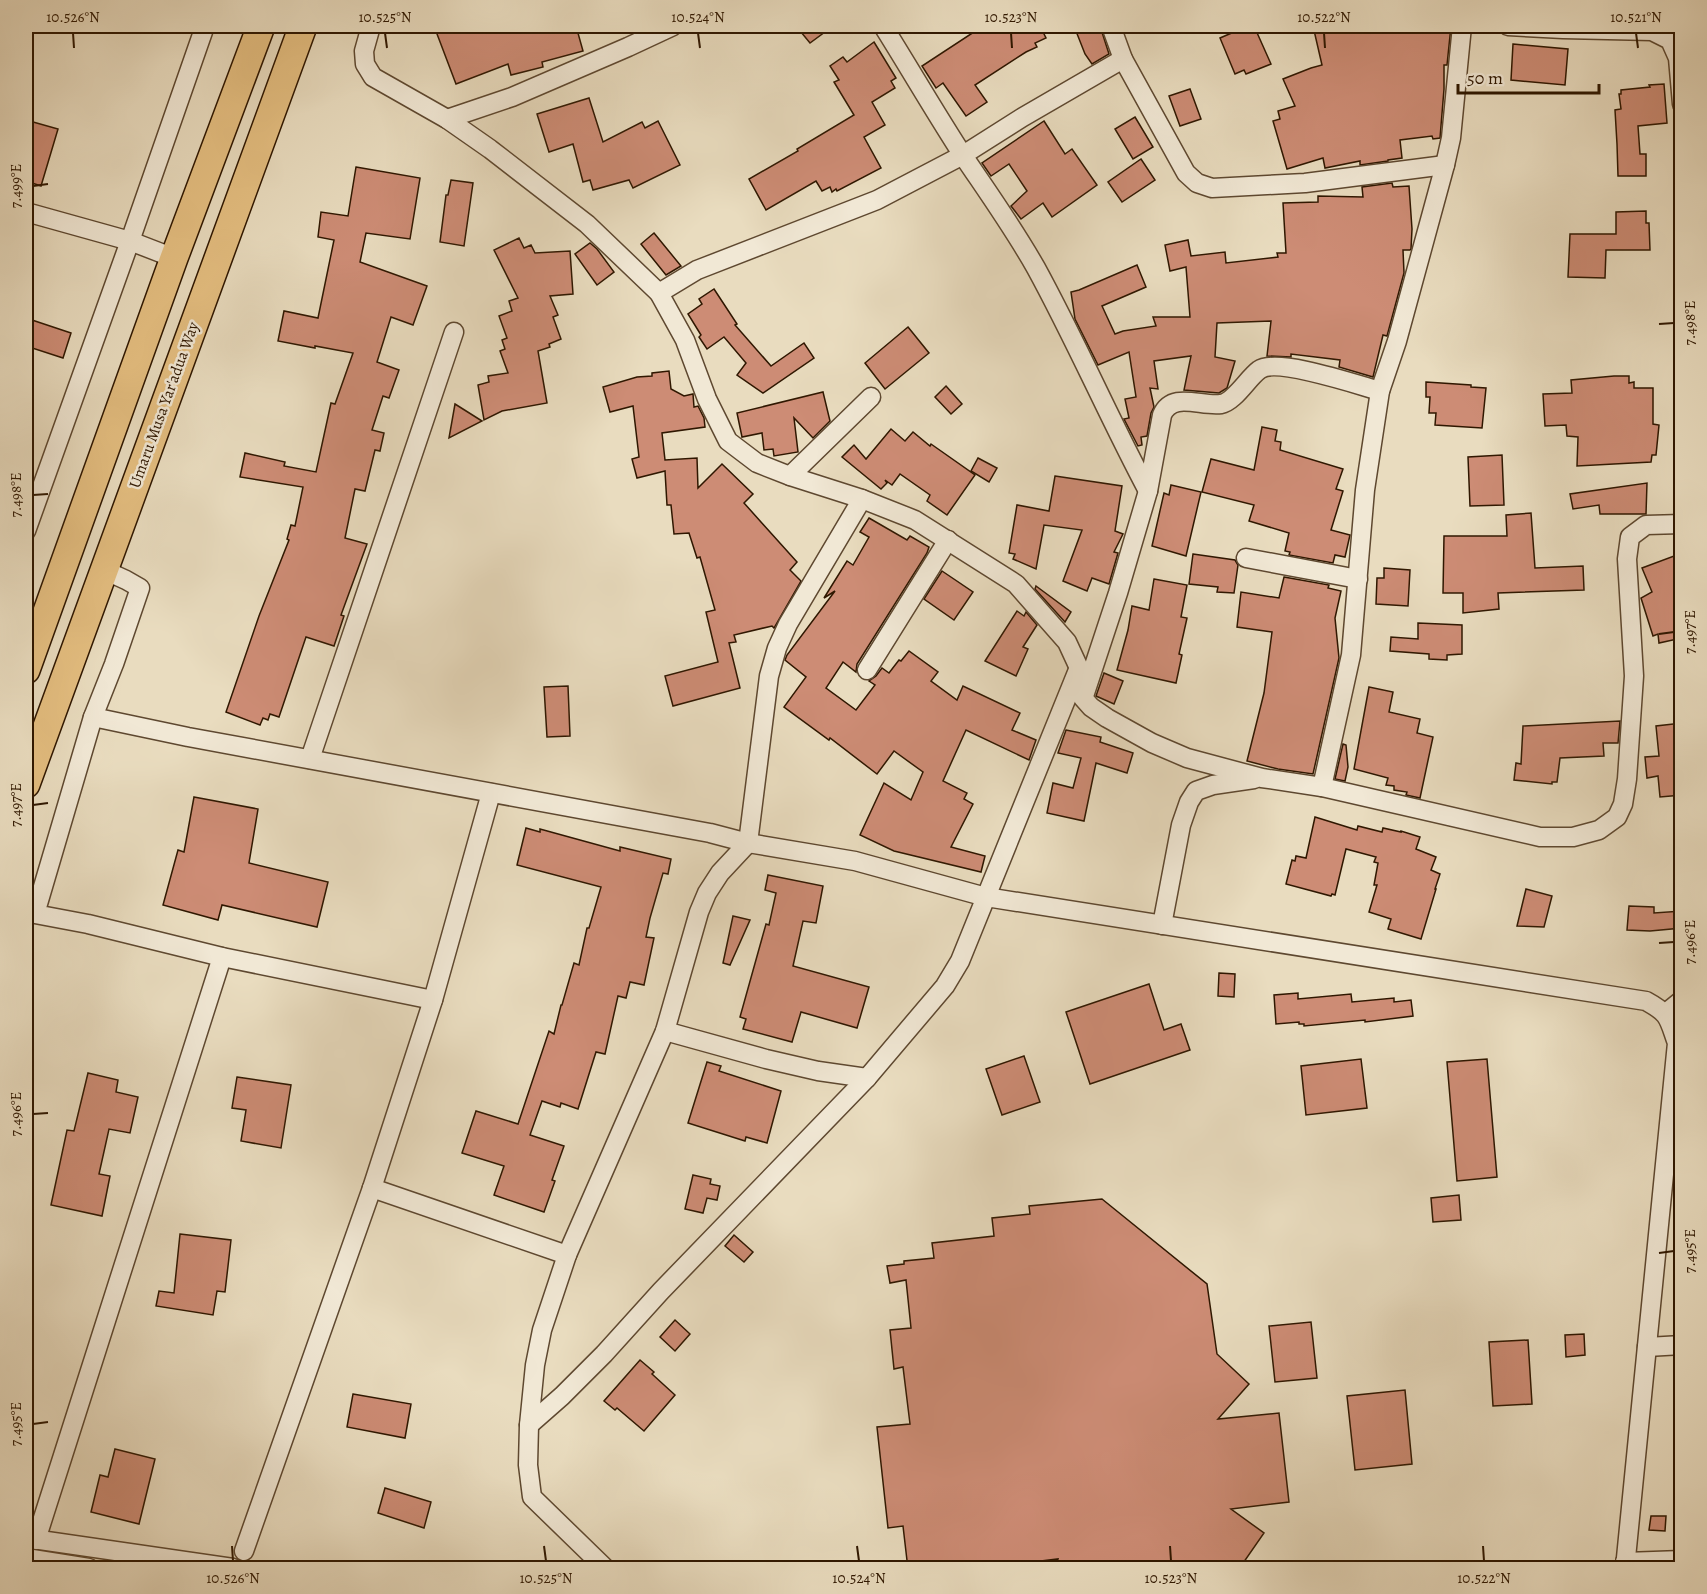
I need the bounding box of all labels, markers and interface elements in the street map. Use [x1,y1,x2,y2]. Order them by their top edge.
text: 10.526°N [46,7,100,27]
text: 10.525°N [358,7,412,27]
text: 10.524°N [671,7,725,27]
text: 10.523°N [985,7,1038,27]
text: 10.522°N [1297,7,1351,27]
text: 10.521°N [1610,7,1662,27]
scale bar [1458,57,1599,95]
text: 50 m [1467,66,1503,90]
text: 7.499°E [6,164,26,208]
text: 7.498°E [1680,300,1700,346]
street label: Umaru Musa Yar'adua Way [124,318,205,491]
text: 7.498°E [6,472,26,518]
text: 7.497°E [1680,610,1700,654]
text: 7.497°E [6,783,26,827]
text: 7.496°E [1680,920,1700,964]
text: 7.496°E [6,1092,26,1136]
text: 7.495°E [1680,1229,1700,1273]
text: 7.495°E [6,1402,26,1446]
text: 10.526°N [206,1568,260,1588]
text: 10.525°N [519,1568,573,1588]
text: 10.524°N [832,1568,886,1588]
text: 10.523°N [1145,1568,1198,1588]
text: 10.522°N [1457,1568,1511,1588]

